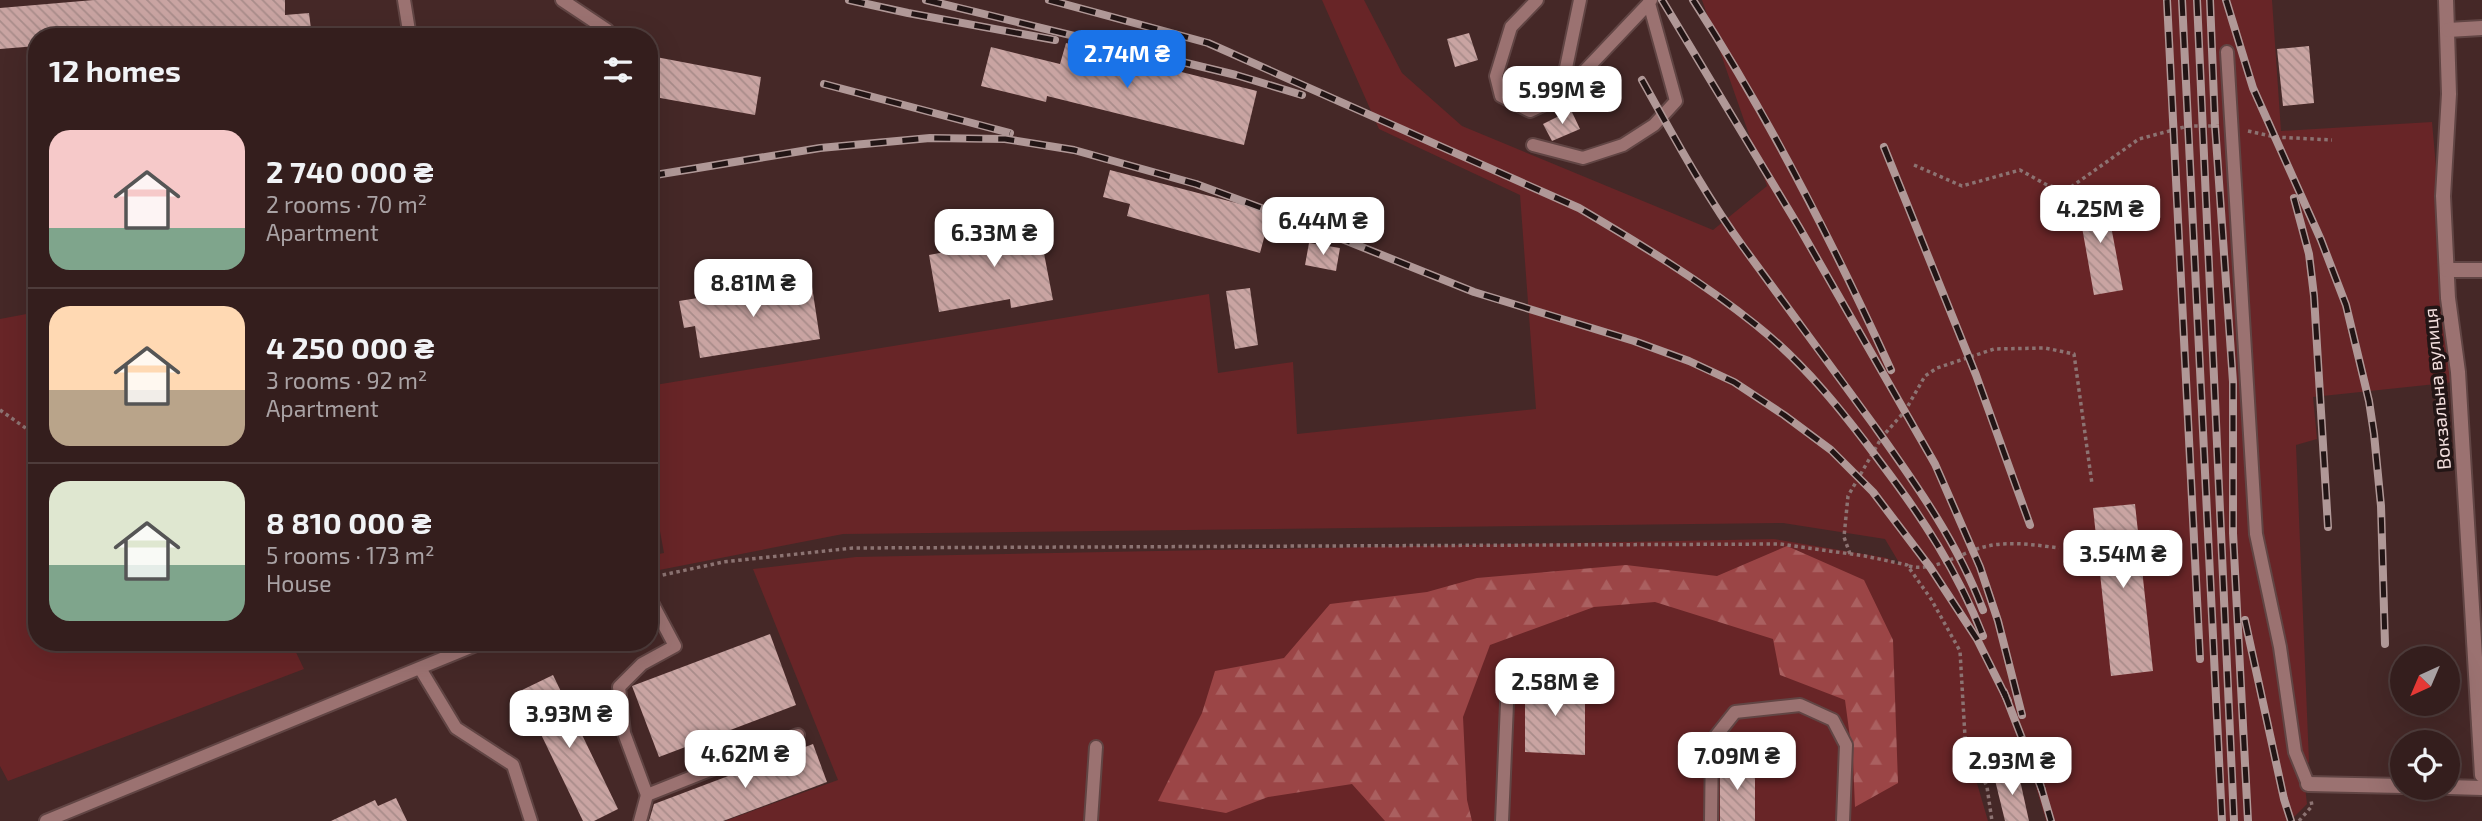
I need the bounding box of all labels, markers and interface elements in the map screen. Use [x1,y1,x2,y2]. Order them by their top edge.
pin: 2.74M ₴ [1062,31,1192,90]
text: 2.74M ₴ [1084,39,1170,67]
icon: filters [599,51,637,89]
text: 12 homes [49,52,181,88]
pin: 5.99M ₴ [1497,66,1627,126]
text: 5.99M ₴ [1519,75,1605,103]
text: 2 740 000 ₴ [266,153,434,189]
icon: home [105,158,189,242]
pin: 4.25M ₴ [2035,186,2165,245]
text: 2 rooms · 70 m² [266,190,427,218]
text: 4.25M ₴ [2056,194,2144,222]
pin: 6.44M ₴ [1258,198,1388,257]
text: 6.44M ₴ [1278,206,1368,234]
pin: 6.33M ₴ [929,210,1059,269]
text: Apartment [266,218,379,246]
text: 6.33M ₴ [951,218,1037,246]
pin: 8.81M ₴ [688,260,818,319]
text: 8.81M ₴ [710,268,796,296]
street label: Вокзальна вулиця [2418,307,2456,471]
text: 4 250 000 ₴ [266,329,434,365]
icon: home [105,334,189,418]
text: 3 rooms · 92 m² [266,366,427,394]
text: Apartment [266,394,379,422]
text: 8 810 000 ₴ [266,504,432,540]
icon: home [105,509,189,593]
pin: 3.54M ₴ [2058,530,2188,590]
text: 3.54M ₴ [2079,539,2167,567]
text: 5 rooms · 173 m² [266,541,435,569]
text: House [266,569,332,597]
north arrow [2390,646,2460,716]
map controls [2390,646,2460,800]
pin: 2.58M ₴ [1490,658,1620,718]
text: 2.58M ₴ [1511,667,1599,695]
pin: 3.93M ₴ [504,690,634,750]
text: 3.93M ₴ [526,699,612,727]
pin: 4.62M ₴ [680,730,810,790]
button: locate [2390,730,2460,800]
pin: 7.09M ₴ [1672,732,1802,792]
pin: 2.93M ₴ [1947,738,2077,797]
text: 4.62M ₴ [701,739,789,767]
text: 7.09M ₴ [1694,741,1780,769]
text: 2.93M ₴ [1969,746,2055,774]

